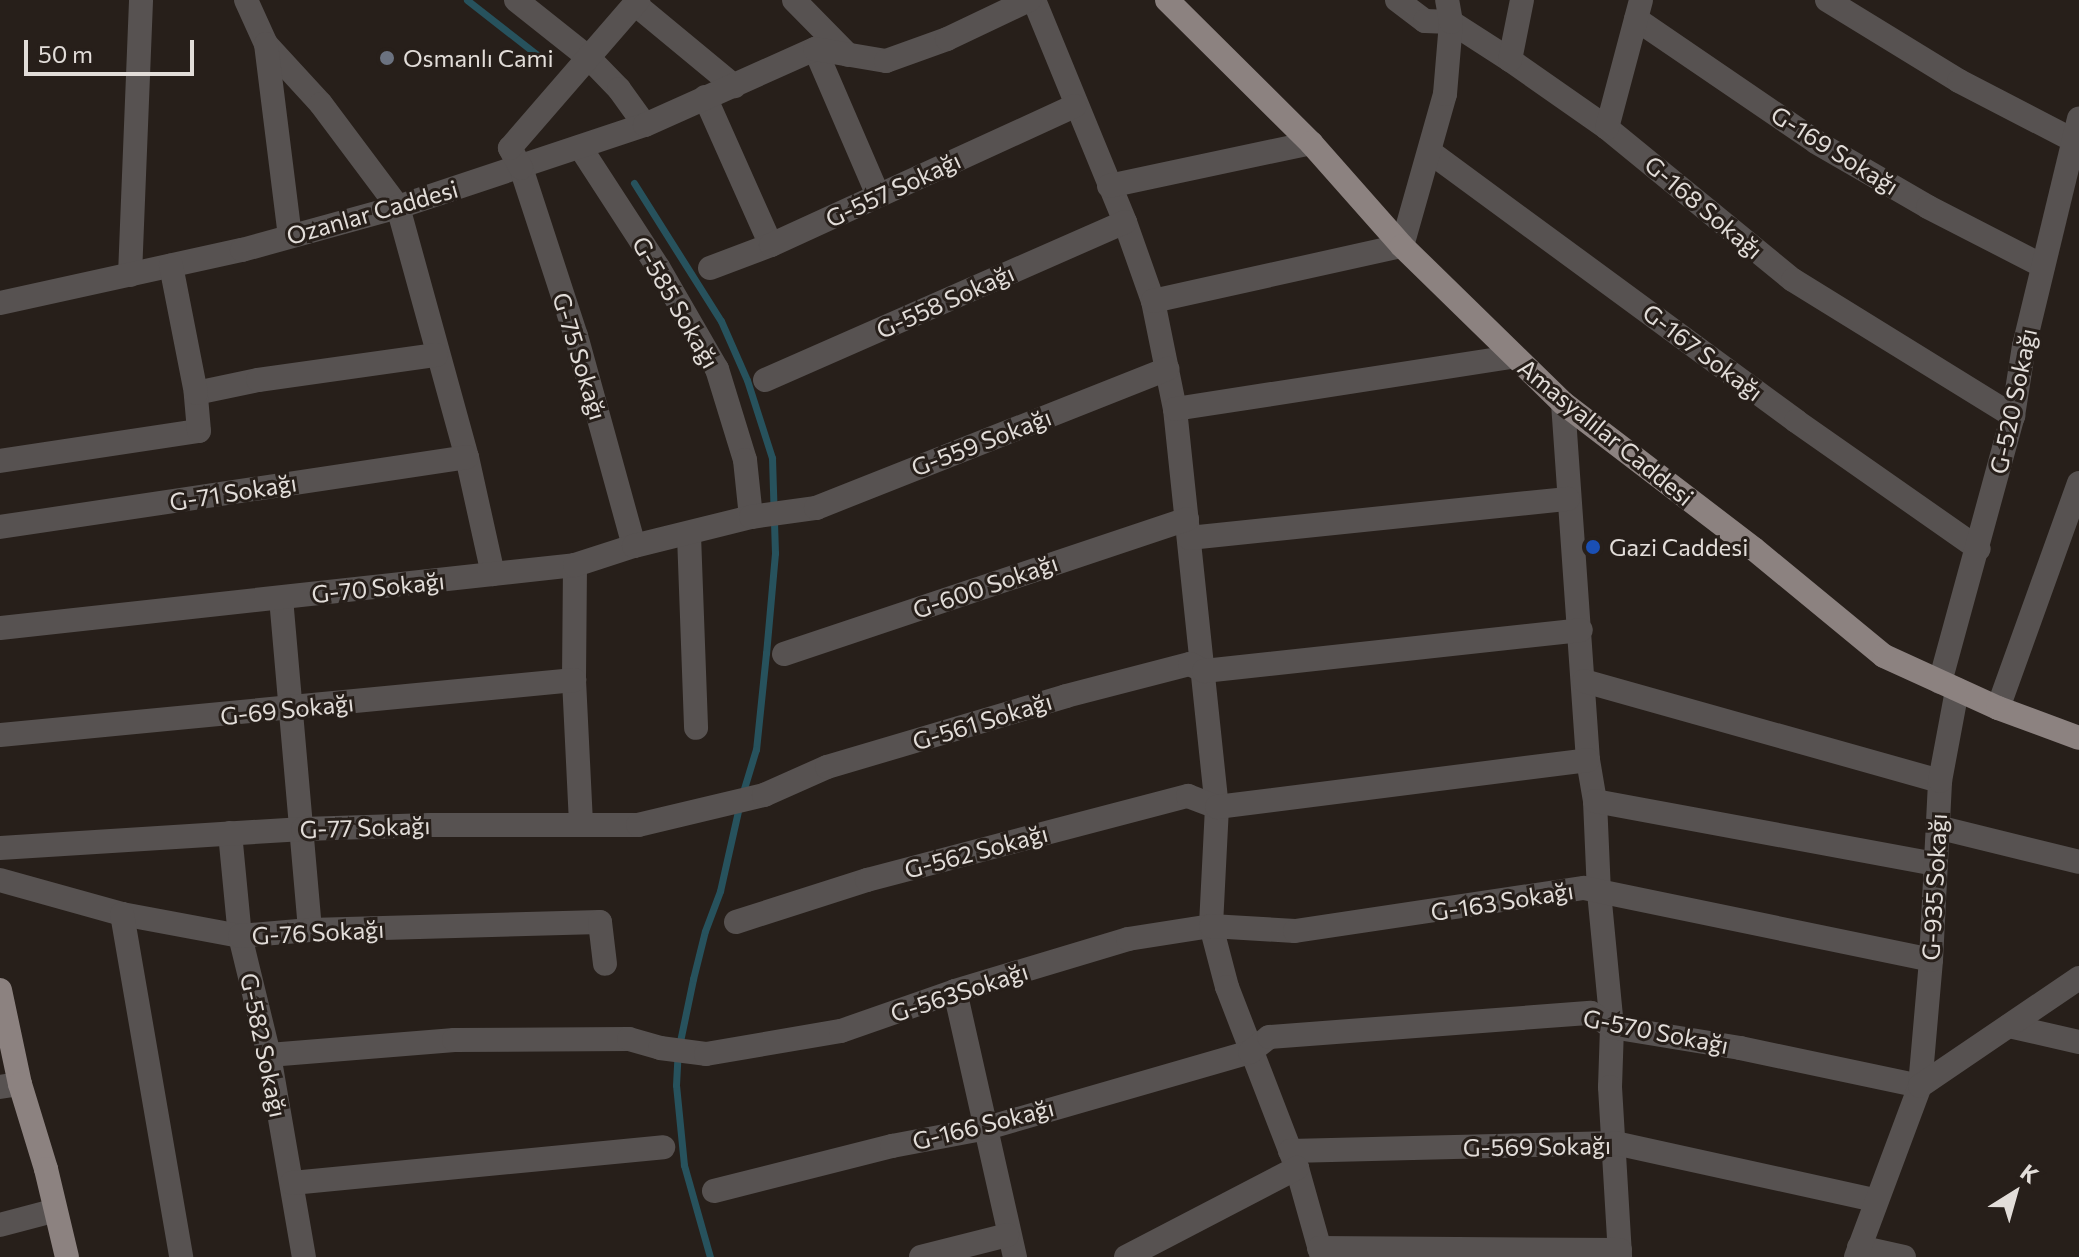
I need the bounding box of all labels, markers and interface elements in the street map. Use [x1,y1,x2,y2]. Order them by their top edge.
scale bar [28,24,198,74]
text: 50 m [38,39,93,68]
place label: Osmanlı Cami [403,44,554,72]
marker: Osmanlı Cami [378,49,396,67]
street label: G-169 Sokağı [1766,99,1904,201]
street label: G-557 Sokağı [821,145,965,233]
street label: G-168 Sokağı [1639,149,1769,265]
street label: Ozanlar Caddesi [283,174,461,250]
street label: G-585 Sokağı [627,231,725,373]
street label: G-558 Sokağı [872,258,1018,344]
street label: G-75 Sokağı [547,289,613,423]
street label: G-167 Sokağı [1637,298,1769,406]
street label: G-520 Sokağı [1984,326,2042,476]
street label: Amasyalılar Caddesi [1513,353,1699,511]
street label: G-559 Sokağı [907,402,1055,482]
street label: G-71 Sokağı [167,468,299,516]
place label: Gazi Caddesi [1609,533,1748,561]
marker: Gazi Caddesi [1584,538,1602,556]
street label: G-600 Sokağı [909,548,1061,624]
street label: G-70 Sokağı [310,566,446,608]
street label: G-561 Sokağı [909,686,1055,756]
street label: G-69 Sokağı [219,688,355,730]
street label: G-77 Sokağı [299,810,431,844]
street label: G-935 Sokağı [1916,813,1952,961]
street label: G-562 Sokağı [901,818,1051,884]
street label: G-163 Sokağı [1429,876,1575,926]
street label: G-76 Sokağı [251,914,385,950]
street label: G-563Sokağı [887,956,1031,1028]
street label: G-582 Sokağı [235,970,293,1120]
street label: G-570 Sokağı [1581,1003,1731,1059]
street label: G-166 Sokağı [909,1093,1057,1155]
street label: G-569 Sokağı [1463,1130,1611,1162]
north arrow [1975,1153,2055,1233]
text: K [2015,1158,2044,1189]

